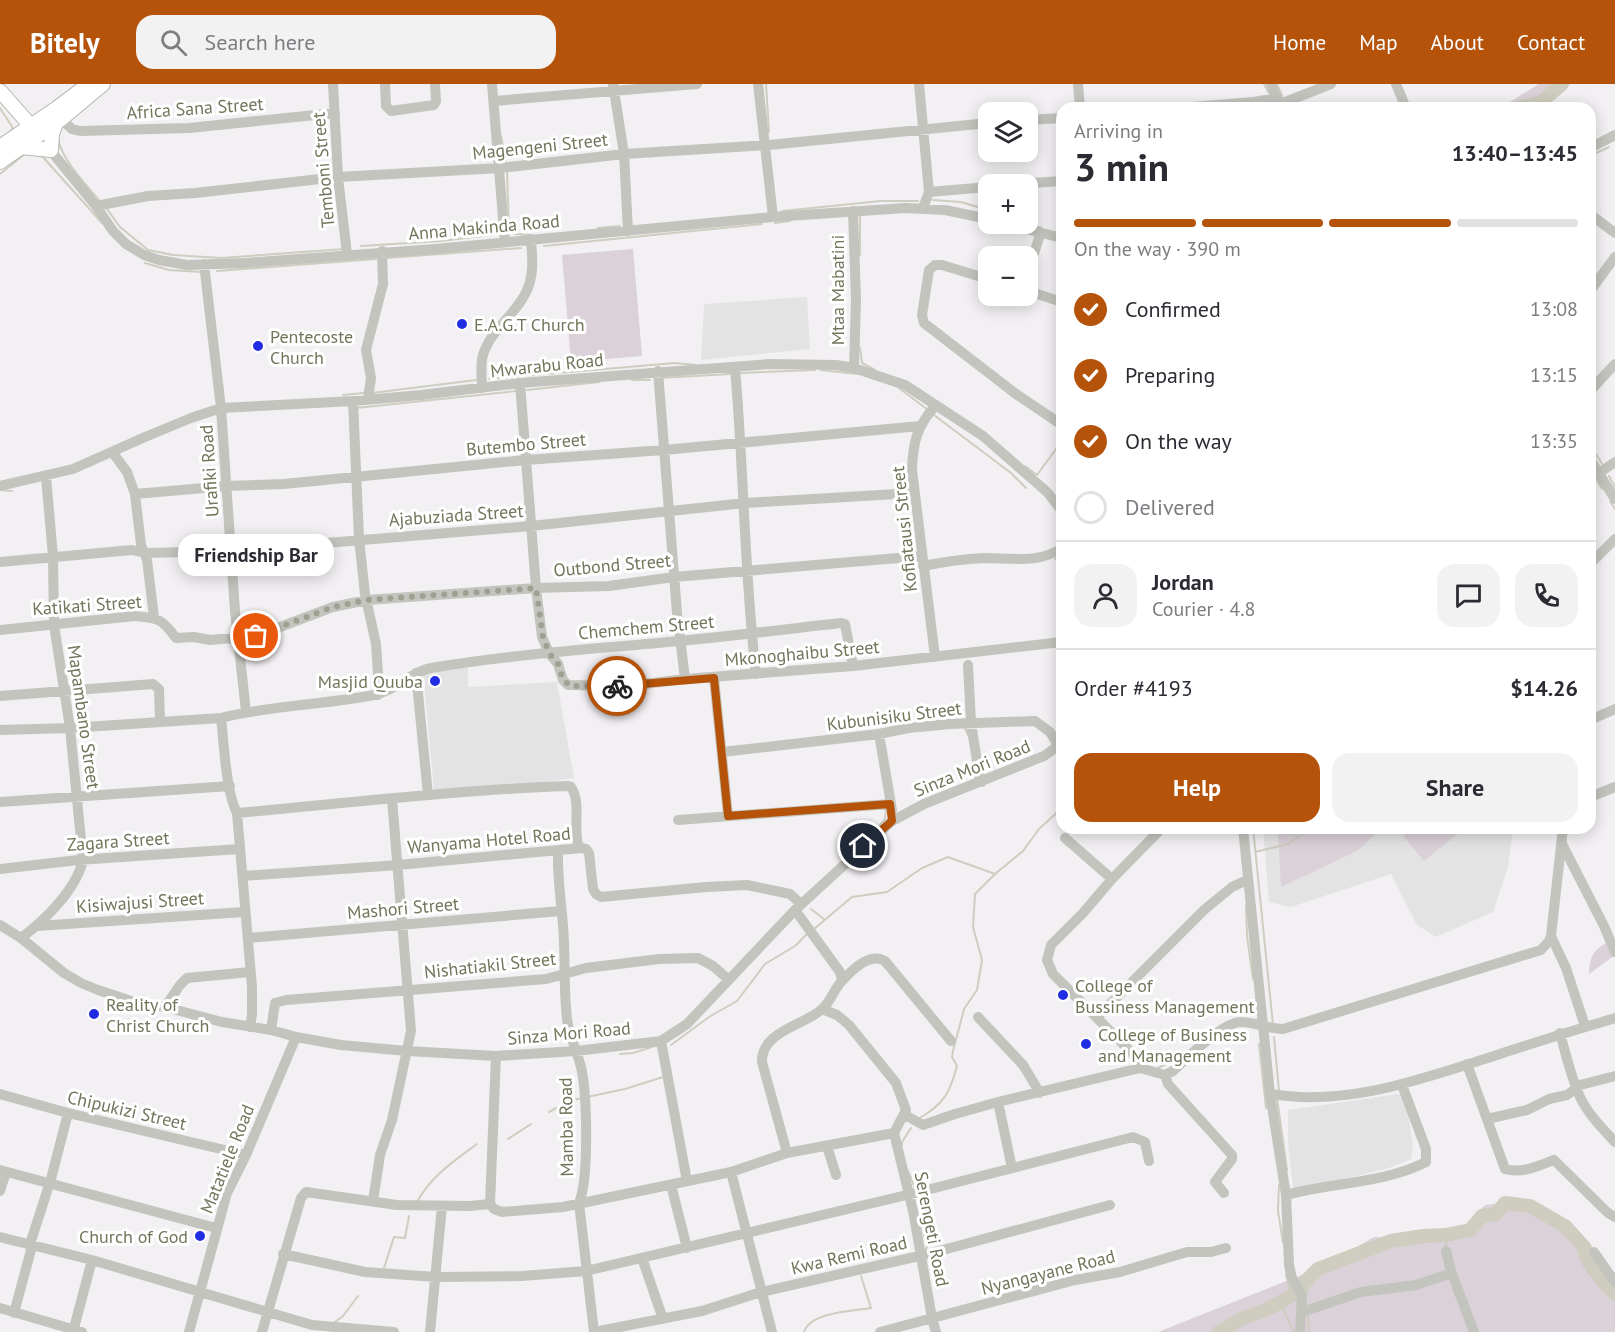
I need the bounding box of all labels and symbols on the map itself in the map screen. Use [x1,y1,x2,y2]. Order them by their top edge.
street label: Africa Sana Street [126,92,264,124]
street label: Temboni Street [306,111,340,229]
street label: Magengeni Street [471,127,609,165]
street label: Anna Makinda Road [407,209,561,245]
street label: Mtaa Mabatini [826,235,849,345]
place label: E.A.G.T Church [474,313,585,336]
marker: E.A.G.T Church [455,317,469,331]
place label: Pentecoste Church [270,325,353,369]
marker: Pentecoste Church [251,339,265,353]
street label: Mwarabu Road [489,348,605,382]
street label: Urafiki Road [194,424,224,518]
street label: Butembo Street [465,427,587,461]
street label: Kofiatausi Street [886,465,922,593]
street label: Ajabuziada Street [388,499,524,531]
callout: Friendship Bar [178,534,334,576]
street label: Outbond Street [552,548,672,582]
street label: Katikati Street [32,590,142,620]
pin [230,610,281,661]
street label: Chemchem Street [577,610,715,644]
street label: Mkonoghaibu Street [724,635,880,671]
street label: Mapambano Street [62,643,106,791]
courier [587,656,647,716]
place label: Masjid Quuba [318,670,423,693]
marker: Masjid Quuba [428,674,442,688]
street label: Kubunisiku Street [825,696,963,736]
street label: Sinza Mori Road [910,734,1034,802]
pin [837,820,888,871]
street label: Wanyama Hotel Road [407,821,571,859]
street label: Zagara Street [66,826,170,856]
street label: Kisiwajusi Street [75,886,205,918]
street label: Mashori Street [346,892,460,924]
street label: Nishatiakil Street [423,947,557,983]
place label: College of Bussiness Management [1075,974,1255,1018]
marker: College of Bussiness Management [1056,988,1070,1002]
place label: Reality of Christ Church [106,993,209,1037]
marker: Reality of Christ Church [87,1007,101,1021]
street label: Sinza Mori Road [506,1016,632,1050]
place label: College of Business and Management [1098,1023,1247,1067]
marker: College of Business and Management [1079,1037,1093,1051]
street label: Mamba Road [554,1077,578,1177]
street label: Chipukizi Street [65,1085,189,1135]
street label: Matatiele Road [195,1101,259,1217]
street label: Serengeti Road [910,1170,954,1288]
place label: Church of God [79,1225,188,1248]
marker: Church of God [193,1229,207,1243]
street label: Kwa Remi Road [789,1230,909,1280]
street label: Nyangayane Road [979,1244,1117,1300]

